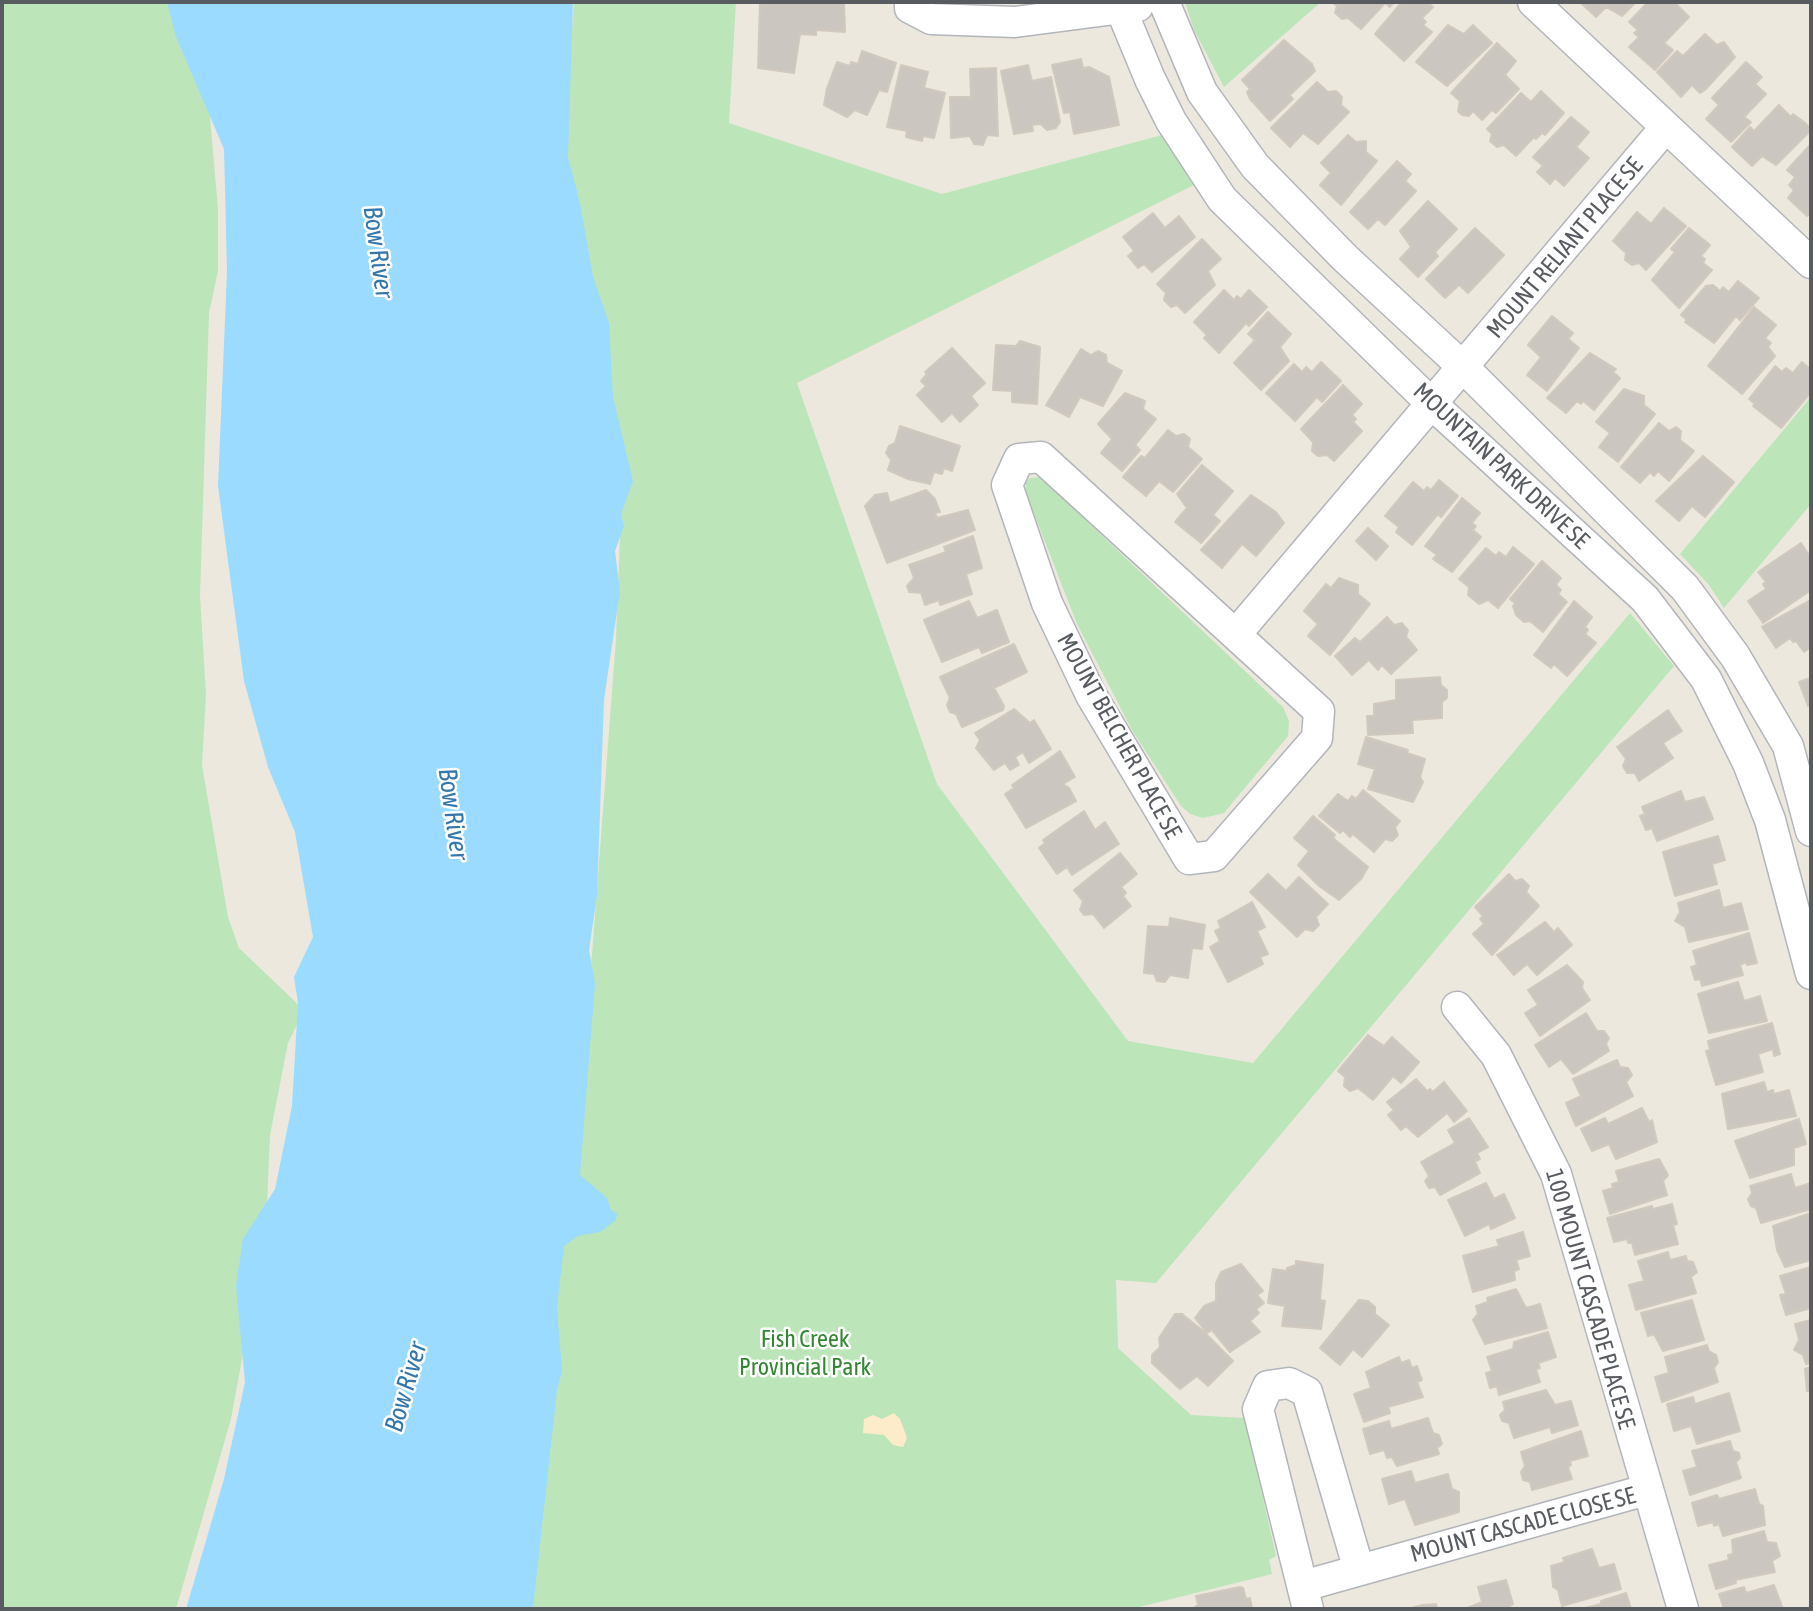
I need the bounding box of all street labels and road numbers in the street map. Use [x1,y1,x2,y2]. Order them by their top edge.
street label: MOUNT RELIANT PLACE SE [1481,152,1649,344]
street label: MOUNTAIN PARK DRIVE SE [1407,377,1595,555]
street label: MOUNT BELCHER PLACE SE [1051,628,1187,844]
street label: 100 MOUNT CASCADE PLACE SE [1539,1166,1641,1432]
street label: MOUNT CASCADE CLOSE SE [1407,1481,1639,1569]

